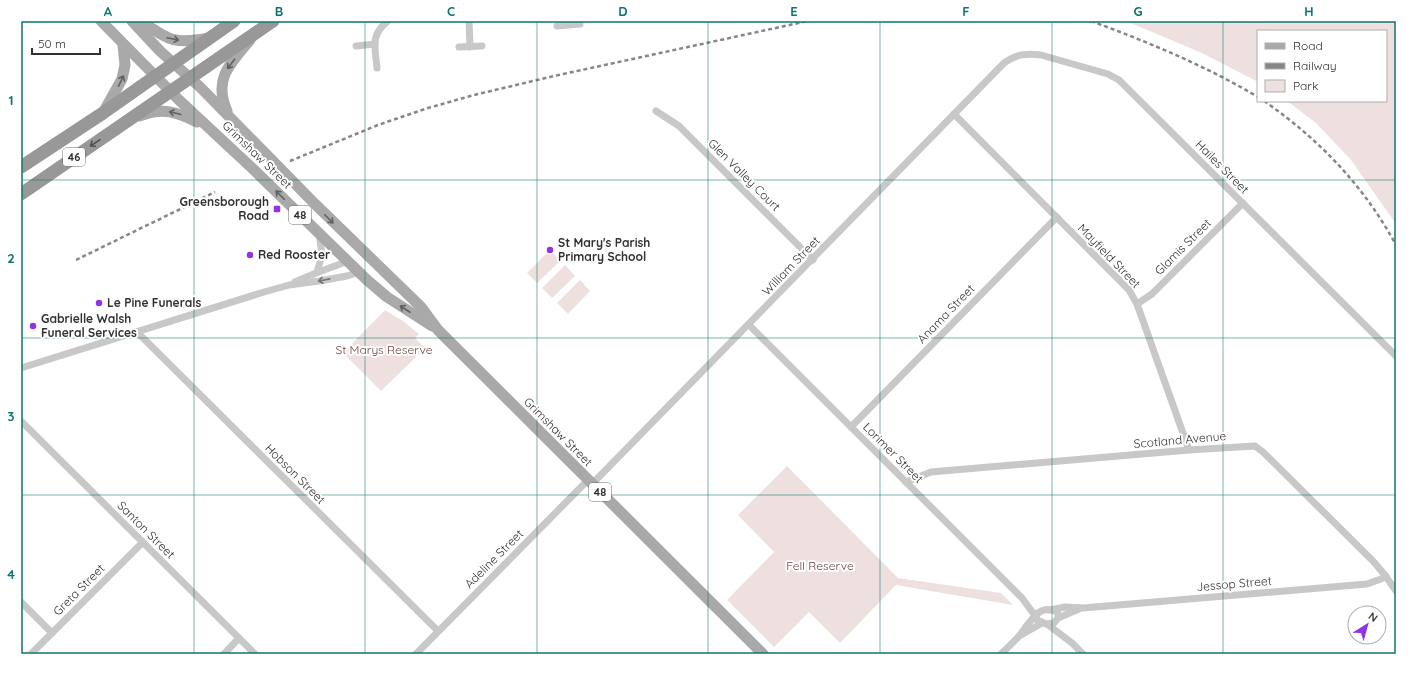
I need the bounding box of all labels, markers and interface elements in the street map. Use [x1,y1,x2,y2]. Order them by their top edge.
text: A [104,3,113,19]
text: B [275,3,283,19]
text: C [447,3,455,19]
text: D [618,3,628,19]
text: E [790,3,798,19]
text: F [962,3,970,19]
text: G [1133,3,1143,19]
text: H [1304,3,1314,19]
scale bar [32,30,100,56]
legend [1257,30,1387,102]
text: 50 m [38,36,66,51]
one-way arrow [166,36,179,44]
text: Road [1293,38,1323,53]
one-way arrow [226,58,235,69]
text: Railway [1293,58,1337,73]
one-way arrow [118,75,125,87]
text: Park [1293,78,1318,93]
text: 1 [8,92,14,108]
one-way arrow [169,109,182,116]
street label: Grimshaw Street [219,118,295,192]
street label: Glen Valley Court [705,135,784,214]
street label: Hailes Street [1192,137,1252,197]
one-way arrow [90,139,101,147]
road number: 46 [63,148,85,166]
one-way arrow [275,190,285,200]
place label: Greensborough Road [180,194,269,223]
marker: Greensborough Road [272,204,282,214]
road number: 48 [289,206,311,224]
one-way arrow [324,214,334,224]
street label: Glamis Street [1151,215,1214,278]
street label: Mayfield Street [1075,220,1144,291]
street label: William Street [759,233,823,298]
place label: St Mary's Parish Primary School [558,235,650,264]
marker: St Mary's Parish Primary School [545,245,555,255]
place label: Red Rooster [258,247,330,262]
text: 2 [7,250,15,266]
marker: Red Rooster [245,250,255,260]
one-way arrow [318,277,331,285]
street label: Anama Street [914,281,978,346]
place label: Le Pine Funerals [107,295,202,310]
marker: Le Pine Funerals [94,298,104,308]
one-way arrow [400,305,411,313]
place label: Gabrielle Walsh Funeral Services [41,311,137,340]
marker: Gabrielle Walsh Funeral Services [28,321,38,331]
park label: St Marys Reserve [336,342,433,357]
street label: Grimshaw Street [521,394,596,469]
text: 3 [8,408,15,424]
street label: Lorimer Street [860,419,927,486]
street label: Scotland Avenue [1133,428,1227,451]
street label: Hobson Street [262,440,329,507]
road number: 48 [589,483,611,501]
street label: Santon Street [114,498,178,562]
street label: Adeline Street [461,526,526,591]
park label: Fell Reserve [786,558,854,573]
street label: Greta Street [50,561,108,619]
text: 4 [7,566,15,582]
street label: Jessop Street [1196,573,1272,594]
north arrow [1347,605,1387,645]
text: N [1366,609,1380,625]

